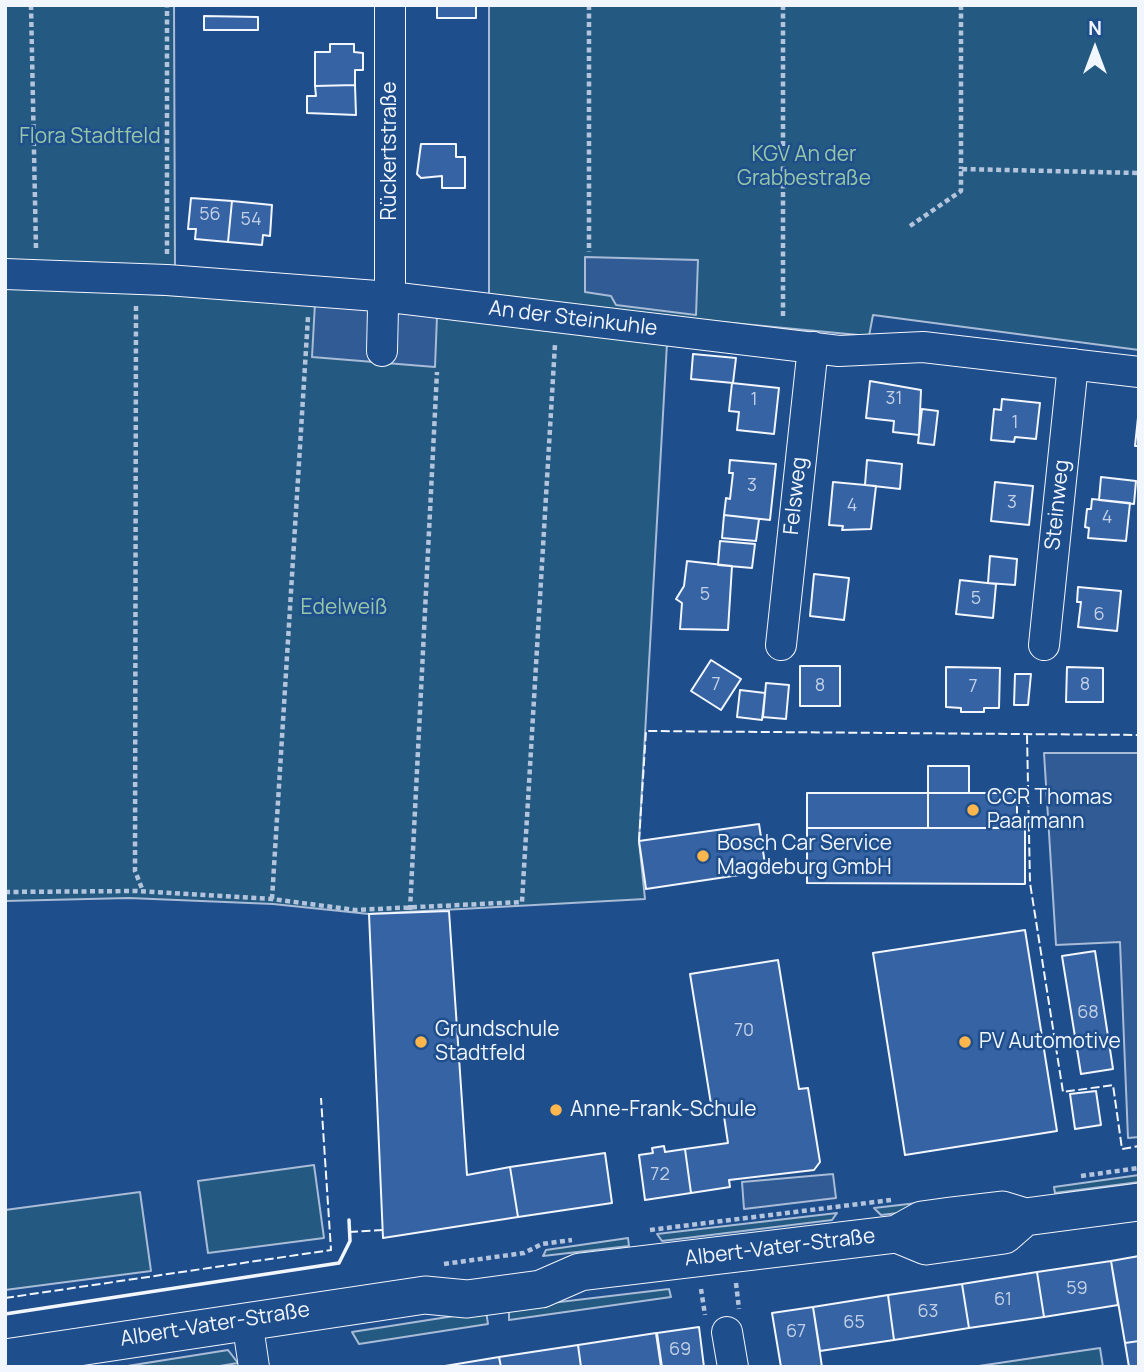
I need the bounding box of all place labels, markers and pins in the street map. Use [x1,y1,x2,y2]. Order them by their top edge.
place label: CCR Thomas Paarmann [987,785,1112,835]
marker: CCR Thomas Paarmann [965,802,981,818]
place label: Bosch Car Service Magdeburg GmbH [717,831,892,881]
marker: Bosch Car Service Magdeburg GmbH [695,848,711,864]
place label: Grundschule Stadtfeld [435,1017,559,1067]
place label: PV Automotive [979,1029,1121,1055]
marker: Grundschule Stadtfeld [413,1034,429,1050]
marker: PV Automotive [957,1034,973,1050]
place label: Anne-Frank-Schule [570,1097,756,1123]
marker: Anne-Frank-Schule [548,1102,564,1118]

